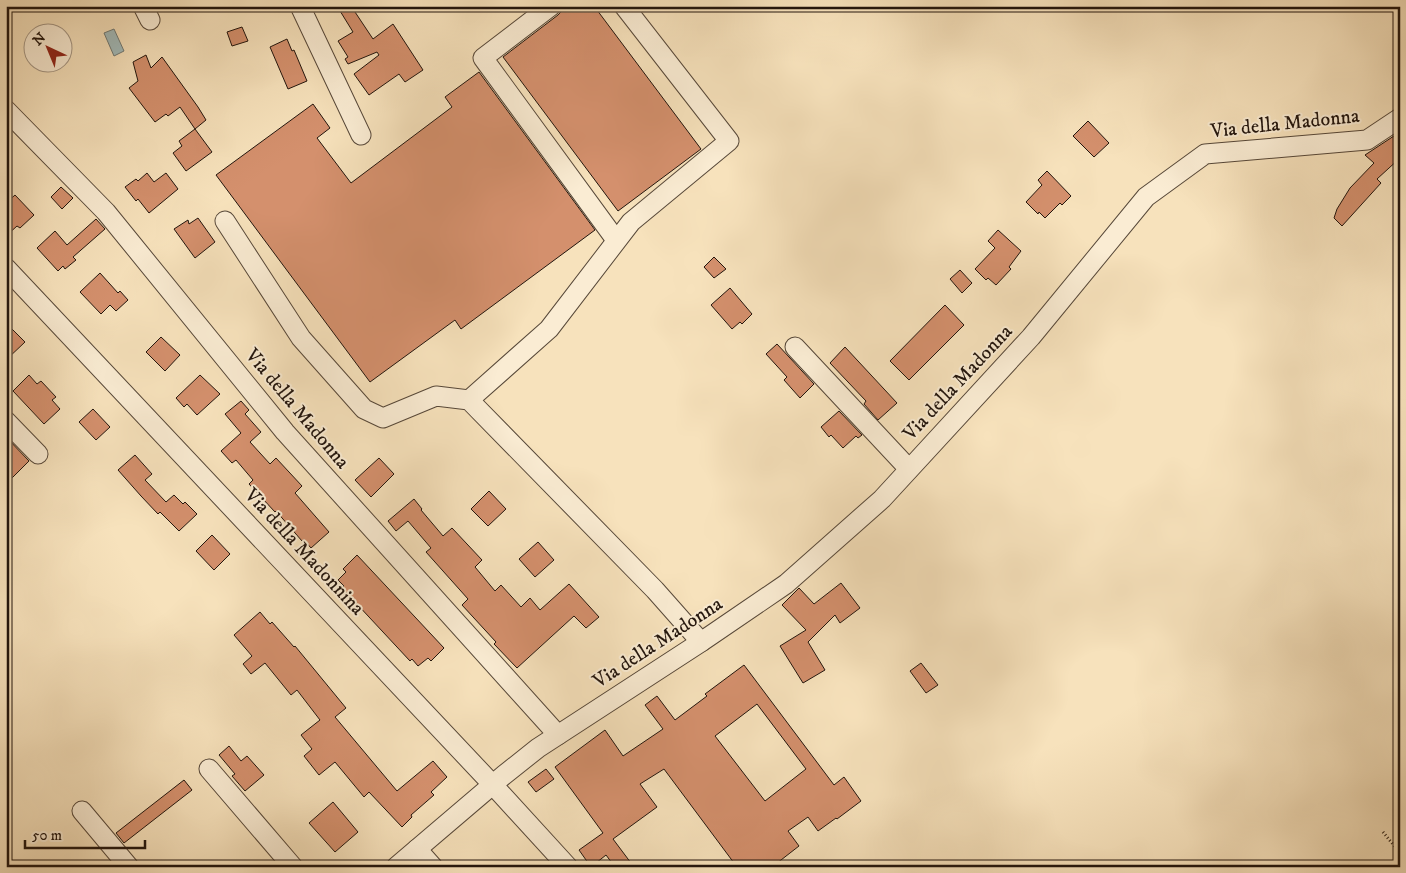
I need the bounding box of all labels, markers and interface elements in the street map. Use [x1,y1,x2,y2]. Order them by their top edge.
north arrow [22,22,72,72]
text: N [29,29,50,50]
street label: Via della Madonna [1208,104,1361,144]
street label: Via della Madonna [897,319,1018,447]
street label: Via della Madonna [239,343,355,475]
street label: Via della Madonnina [238,482,370,621]
street label: Via della Madonna [588,592,728,695]
scale bar [25,818,145,850]
text: 50 m [32,826,62,845]

